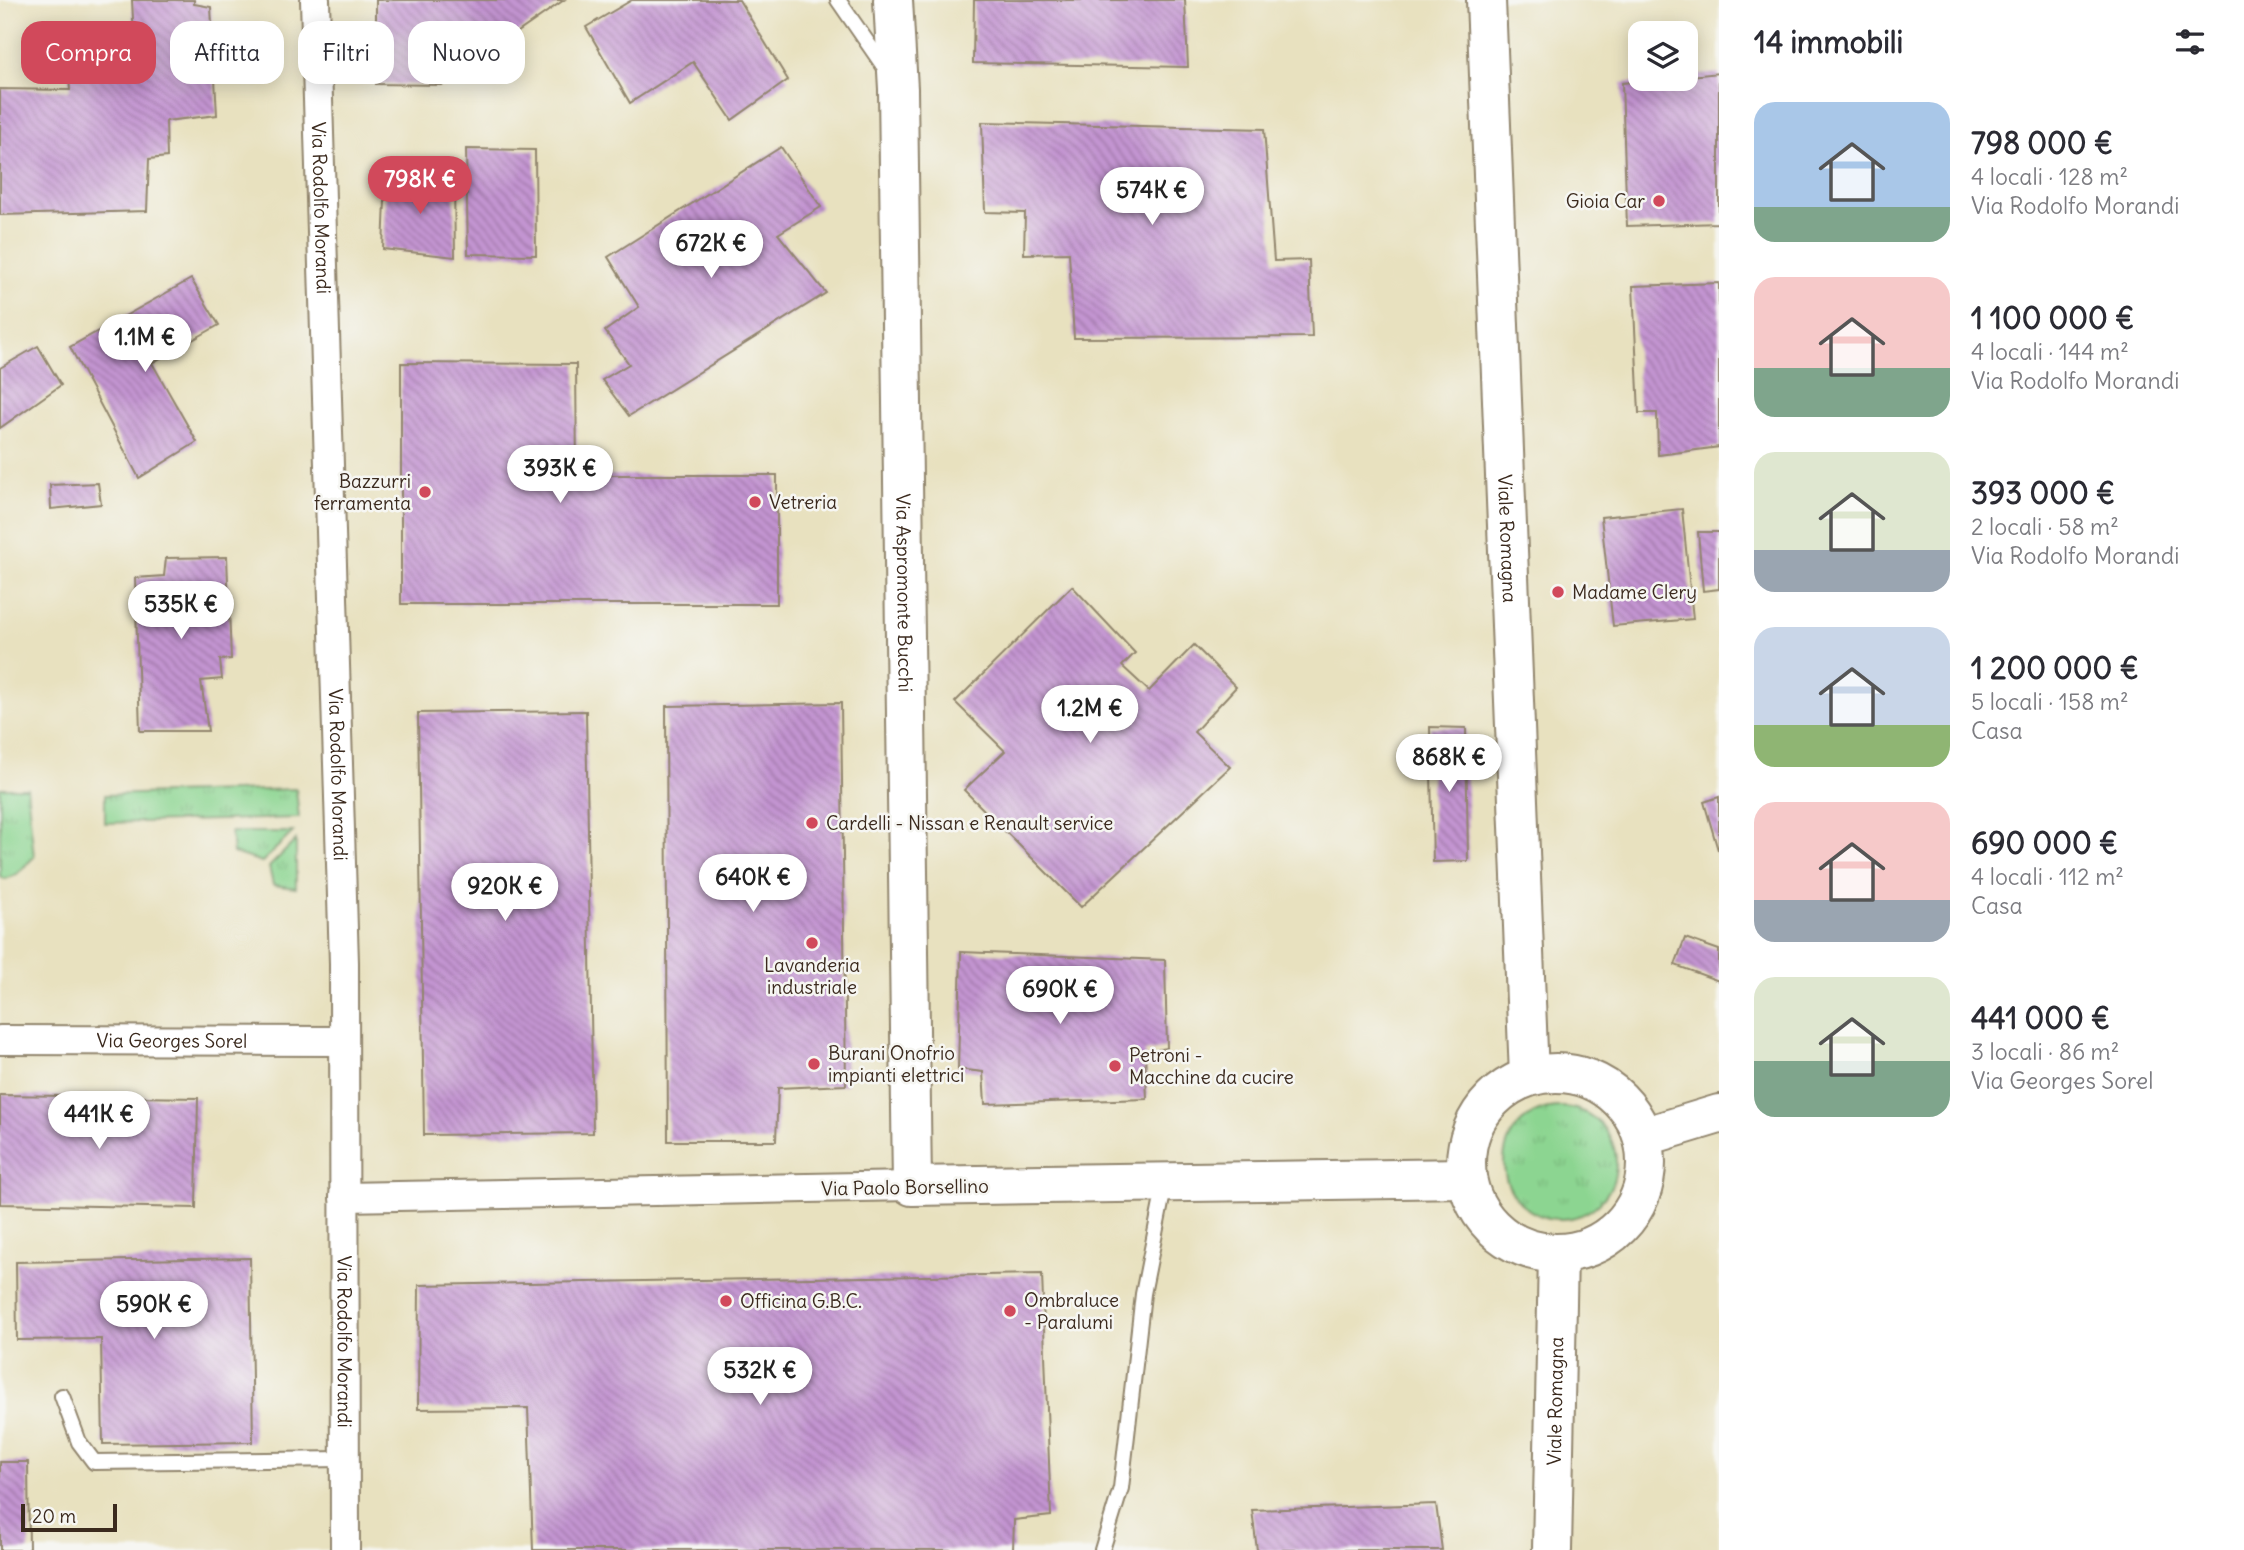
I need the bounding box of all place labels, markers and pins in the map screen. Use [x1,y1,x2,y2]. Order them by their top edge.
pin: 798K € [363,156,477,216]
pin: 574K € [1095,168,1209,227]
place label: Gioia Car [1566,189,1645,213]
marker: Gioia Car [1651,193,1667,209]
pin: 672K € [654,220,768,280]
pin: 1.1M € [88,314,202,374]
pin: 393K € [503,446,617,505]
place label: Bazzurri ferramenta [314,469,411,515]
marker: Bazzurri ferramenta [417,484,433,500]
place label: Vetreria [769,490,837,514]
marker: Vetreria [747,494,763,510]
place label: Madame Clery [1572,580,1697,604]
pin: 535K € [124,582,238,641]
marker: Madame Clery [1550,584,1566,600]
pin: 1.2M € [1033,686,1147,745]
pin: 868K € [1392,734,1506,794]
place label: Cardelli - Nissan e Renault service [826,811,1113,835]
marker: Cardelli - Nissan e Renault service [804,815,820,831]
pin: 640K € [696,855,810,914]
pin: 920K € [448,864,562,923]
marker: Lavanderia industriale [804,935,820,951]
place label: Lavanderia industriale [764,953,860,999]
pin: 690K € [1003,967,1117,1026]
place label: Burani Onofrio impianti elettrici [828,1041,964,1087]
place label: Petroni - Macchine da cucire [1129,1043,1294,1089]
marker: Burani Onofrio impianti elettrici [806,1056,822,1072]
marker: Petroni - Macchine da cucire [1107,1058,1123,1074]
pin: 441K € [42,1092,156,1151]
pin: 590K € [97,1282,211,1341]
place label: Ombraluce - Paralumi [1024,1288,1119,1334]
place label: Officina G.B.C. [740,1289,862,1313]
marker: Officina G.B.C. [718,1293,734,1309]
marker: Ombraluce - Paralumi [1002,1303,1018,1319]
pin: 532K € [703,1348,817,1407]

